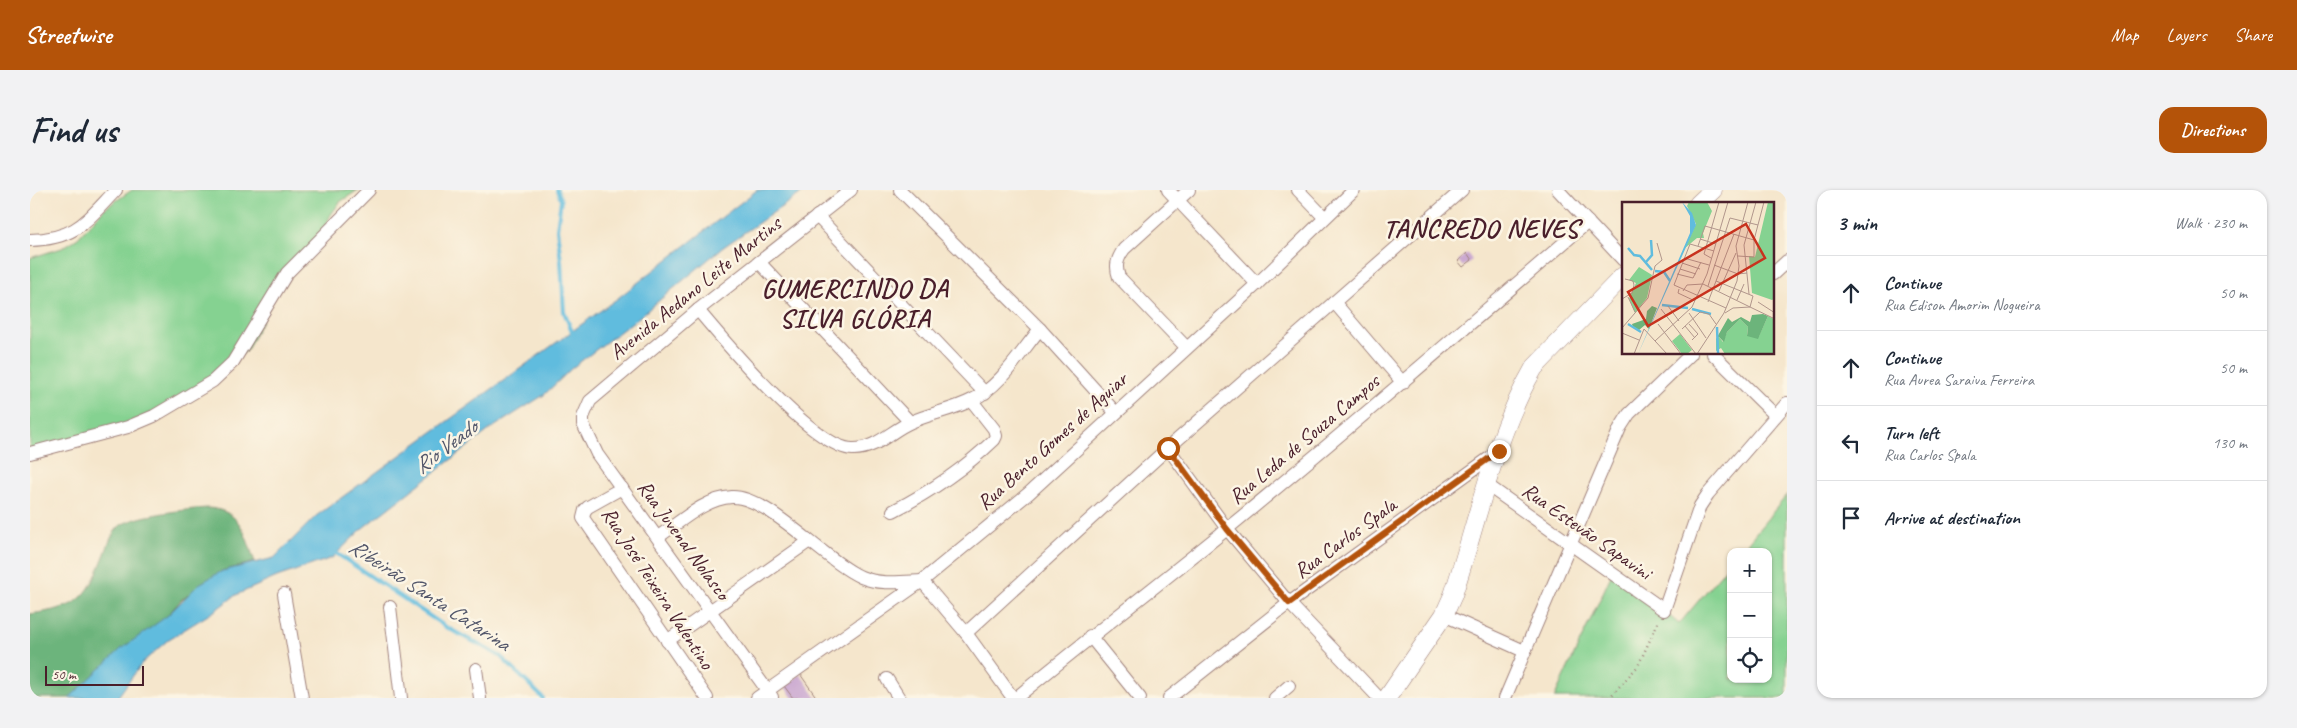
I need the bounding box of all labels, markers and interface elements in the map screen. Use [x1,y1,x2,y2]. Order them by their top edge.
text: Streetwise [25,20,111,50]
text: Map [2111,24,2139,46]
text: Layers [2167,24,2206,46]
text: Share [2234,24,2272,46]
button: Directions [2159,107,2267,153]
text: Find us [30,108,117,153]
inset map [1622,202,1774,355]
street label: Avenida Aedano Leite Martins [604,210,788,365]
text: 3 min [1837,210,1877,236]
district label: TANCREDO NEVES [1383,212,1584,245]
text: Walk · 230 m [2175,213,2247,233]
text: Continue [1884,271,1941,295]
district label: GUMERCINDO DA SILVA GLÓRIA [761,272,949,335]
icon: ahead [1837,279,1865,307]
text: 50 m [2220,283,2247,303]
text: Rua Edison Amorim Nogueira [1884,295,2040,315]
text: Continue [1884,346,1941,370]
icon: ahead [1837,354,1865,382]
text: 50 m [2220,358,2247,378]
street label: Rua Bento Gomes de Aguiar [971,365,1134,515]
street label: Rua Leda de Souza Campos [1223,367,1386,510]
text: Rua Aurea Saraiva Ferreira [1884,370,2034,390]
water label: Rio Veado [408,411,486,480]
text: Turn left [1884,421,1939,445]
icon: left [1837,429,1865,457]
text: 130 m [2213,433,2247,453]
route start [1157,437,1180,460]
route end [1488,440,1511,463]
text: Rua Carlos Spala [1884,445,1976,465]
street label: Rua Juvenal Nolasco [632,475,738,607]
street label: Rua Estevão Sapavini [1517,477,1659,587]
street label: Rua Carlos Spala [1289,491,1403,584]
street label: Rua José Teixeira Valentino [596,502,721,675]
icon: arrive [1837,504,1865,532]
text: Arrive at destination [1884,506,2020,530]
water label: Ribeirão Santa Catarina [344,532,517,659]
map controls [1727,548,1772,683]
button: + [1727,548,1772,593]
button: − [1727,593,1772,638]
button: locate [1727,638,1772,683]
scale bar [45,663,144,686]
text: 50 m [52,666,76,683]

